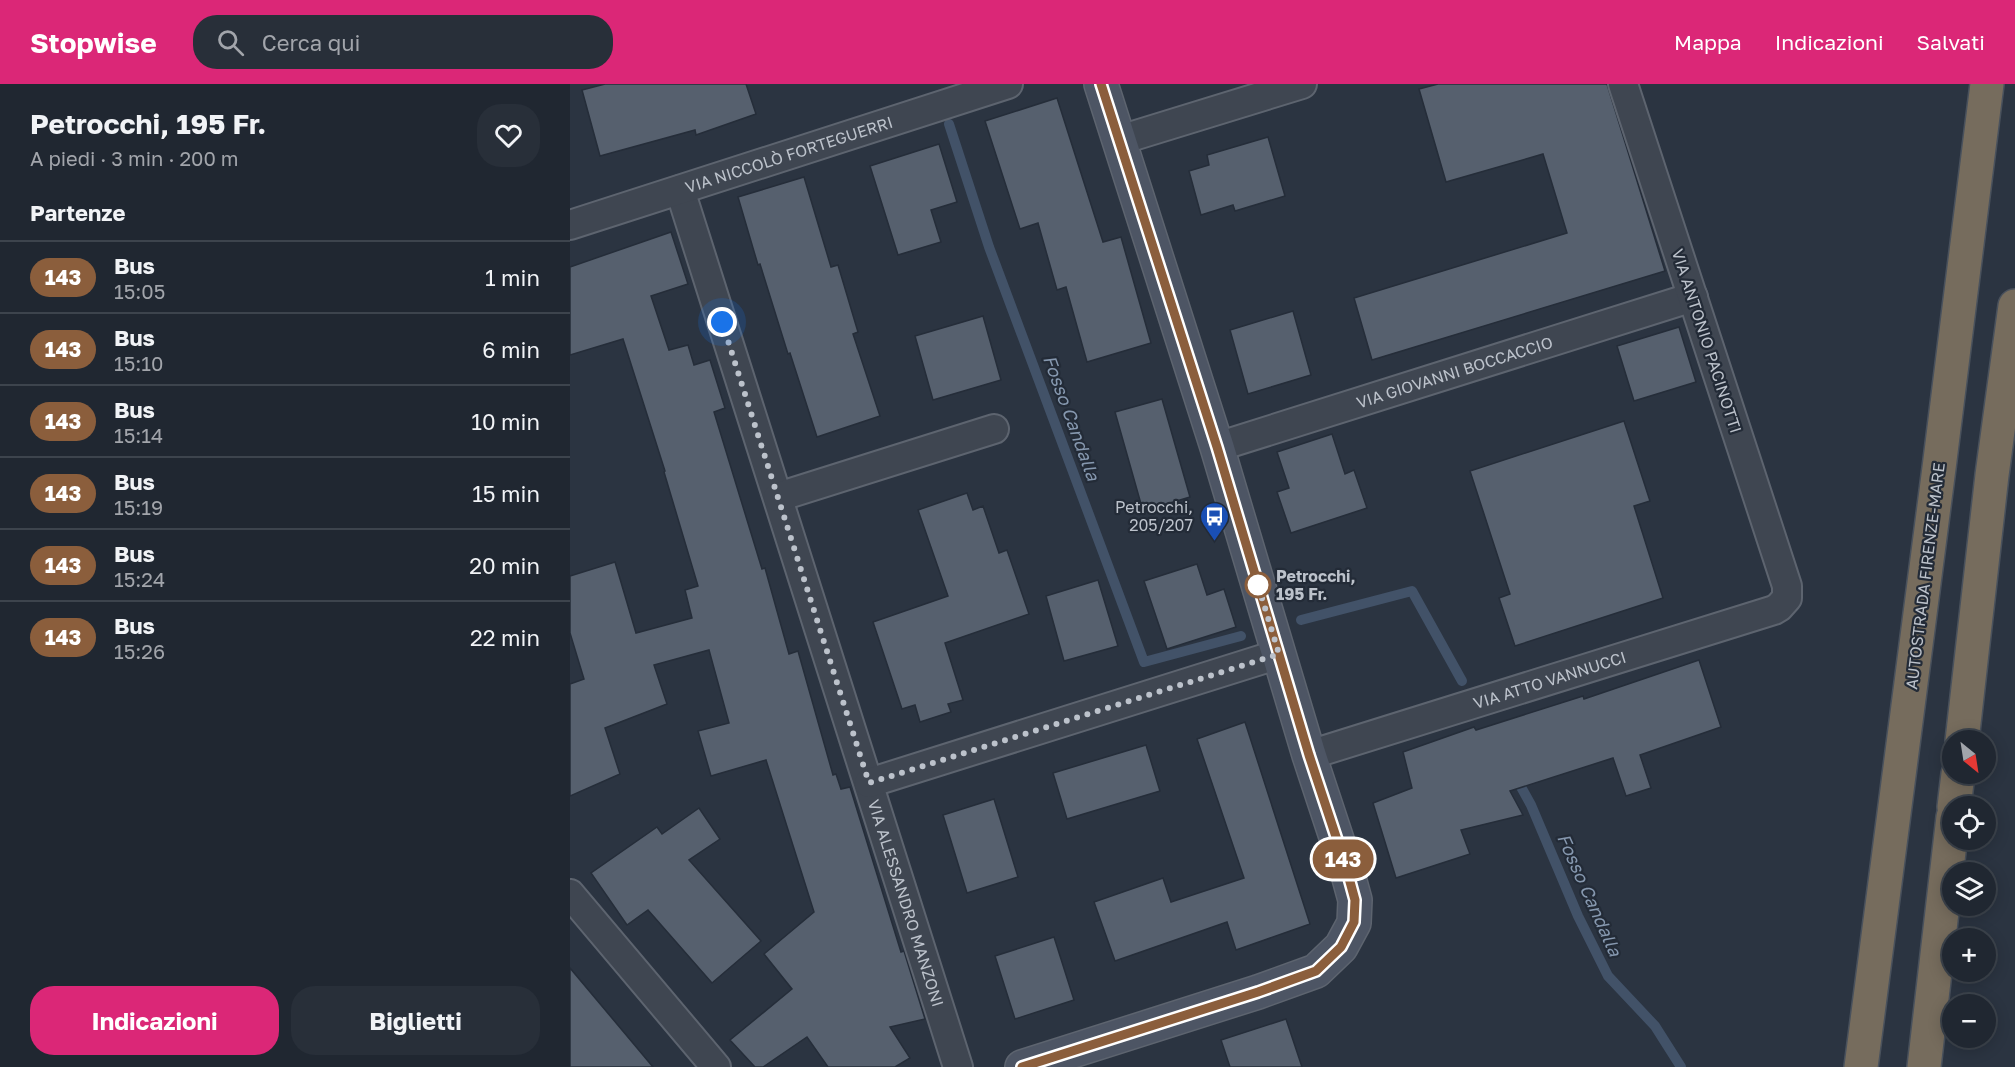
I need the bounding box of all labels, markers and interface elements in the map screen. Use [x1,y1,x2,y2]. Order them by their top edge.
search box [193,15,613,69]
text: Stopwise [30,26,157,59]
icon: search [214,26,247,59]
text: Cerca qui [262,29,360,56]
text: Mappa [1674,29,1742,55]
text: Indicazioni [1775,29,1884,55]
text: Salvati [1917,29,1985,55]
button: heart [477,104,540,167]
text: Petrocchi, 195 Fr. [30,107,266,140]
street label: VIA NICCOLÒ FORTEGUERRI [683,112,895,197]
text: A piedi · 3 min · 200 m [30,146,238,170]
text: Partenze [30,199,125,226]
street label: VIA ANTONIO PACINOTTI [1668,246,1746,436]
text: Bus [114,252,155,279]
text: 143 [45,264,81,290]
text: 1 min [485,264,540,291]
text: 15:05 [114,279,165,303]
your location [707,307,737,337]
text: Bus [114,324,155,351]
street label: VIA GIOVANNI BOCCACCIO [1354,332,1555,412]
text: 143 [45,336,81,362]
text: 6 min [482,336,540,363]
text: 15:10 [114,351,163,375]
water label: Fosso Candalla [1039,352,1105,484]
text: Bus [114,396,155,423]
text: 143 [45,408,81,434]
text: 10 min [471,408,540,435]
text: 15:14 [114,423,163,447]
street label: AUTOSTRADA FIRENZE-MARE [1901,461,1949,691]
text: Bus [114,468,155,495]
text: 143 [45,480,81,506]
text: 15 min [472,480,540,507]
text: 15:19 [114,495,163,519]
place label: Petrocchi, 205/207 [1115,497,1193,535]
bus stop icon: Petrocchi, 205/207 [1198,500,1230,542]
text: Bus [114,540,155,567]
text: 143 [45,552,81,578]
text: 20 min [469,552,540,579]
place label: Petrocchi, 195 Fr. [1276,566,1356,604]
text: 15:24 [114,567,165,591]
marker: Petrocchi, 195 Fr. [1245,572,1271,598]
text: Bus [114,612,155,639]
text: 143 [45,624,81,650]
text: 22 min [470,624,540,651]
text: 15:26 [114,639,165,663]
street label: VIA ATTO VANNUCCI [1471,647,1628,713]
north arrow [1942,730,1996,784]
map controls [1942,730,1996,1048]
button: locate [1942,796,1996,850]
street label: VIA ALESSANDRO MANZONI [864,797,948,1009]
water label: Fosso Candalla [1553,830,1627,960]
line badge: 143 [1308,840,1378,878]
text: 143 [1325,846,1361,872]
button: layers [1942,862,1996,916]
button: + [1942,928,1996,982]
button: Indicazioni [30,986,279,1055]
button: Biglietti [291,986,540,1055]
button: − [1942,994,1996,1048]

